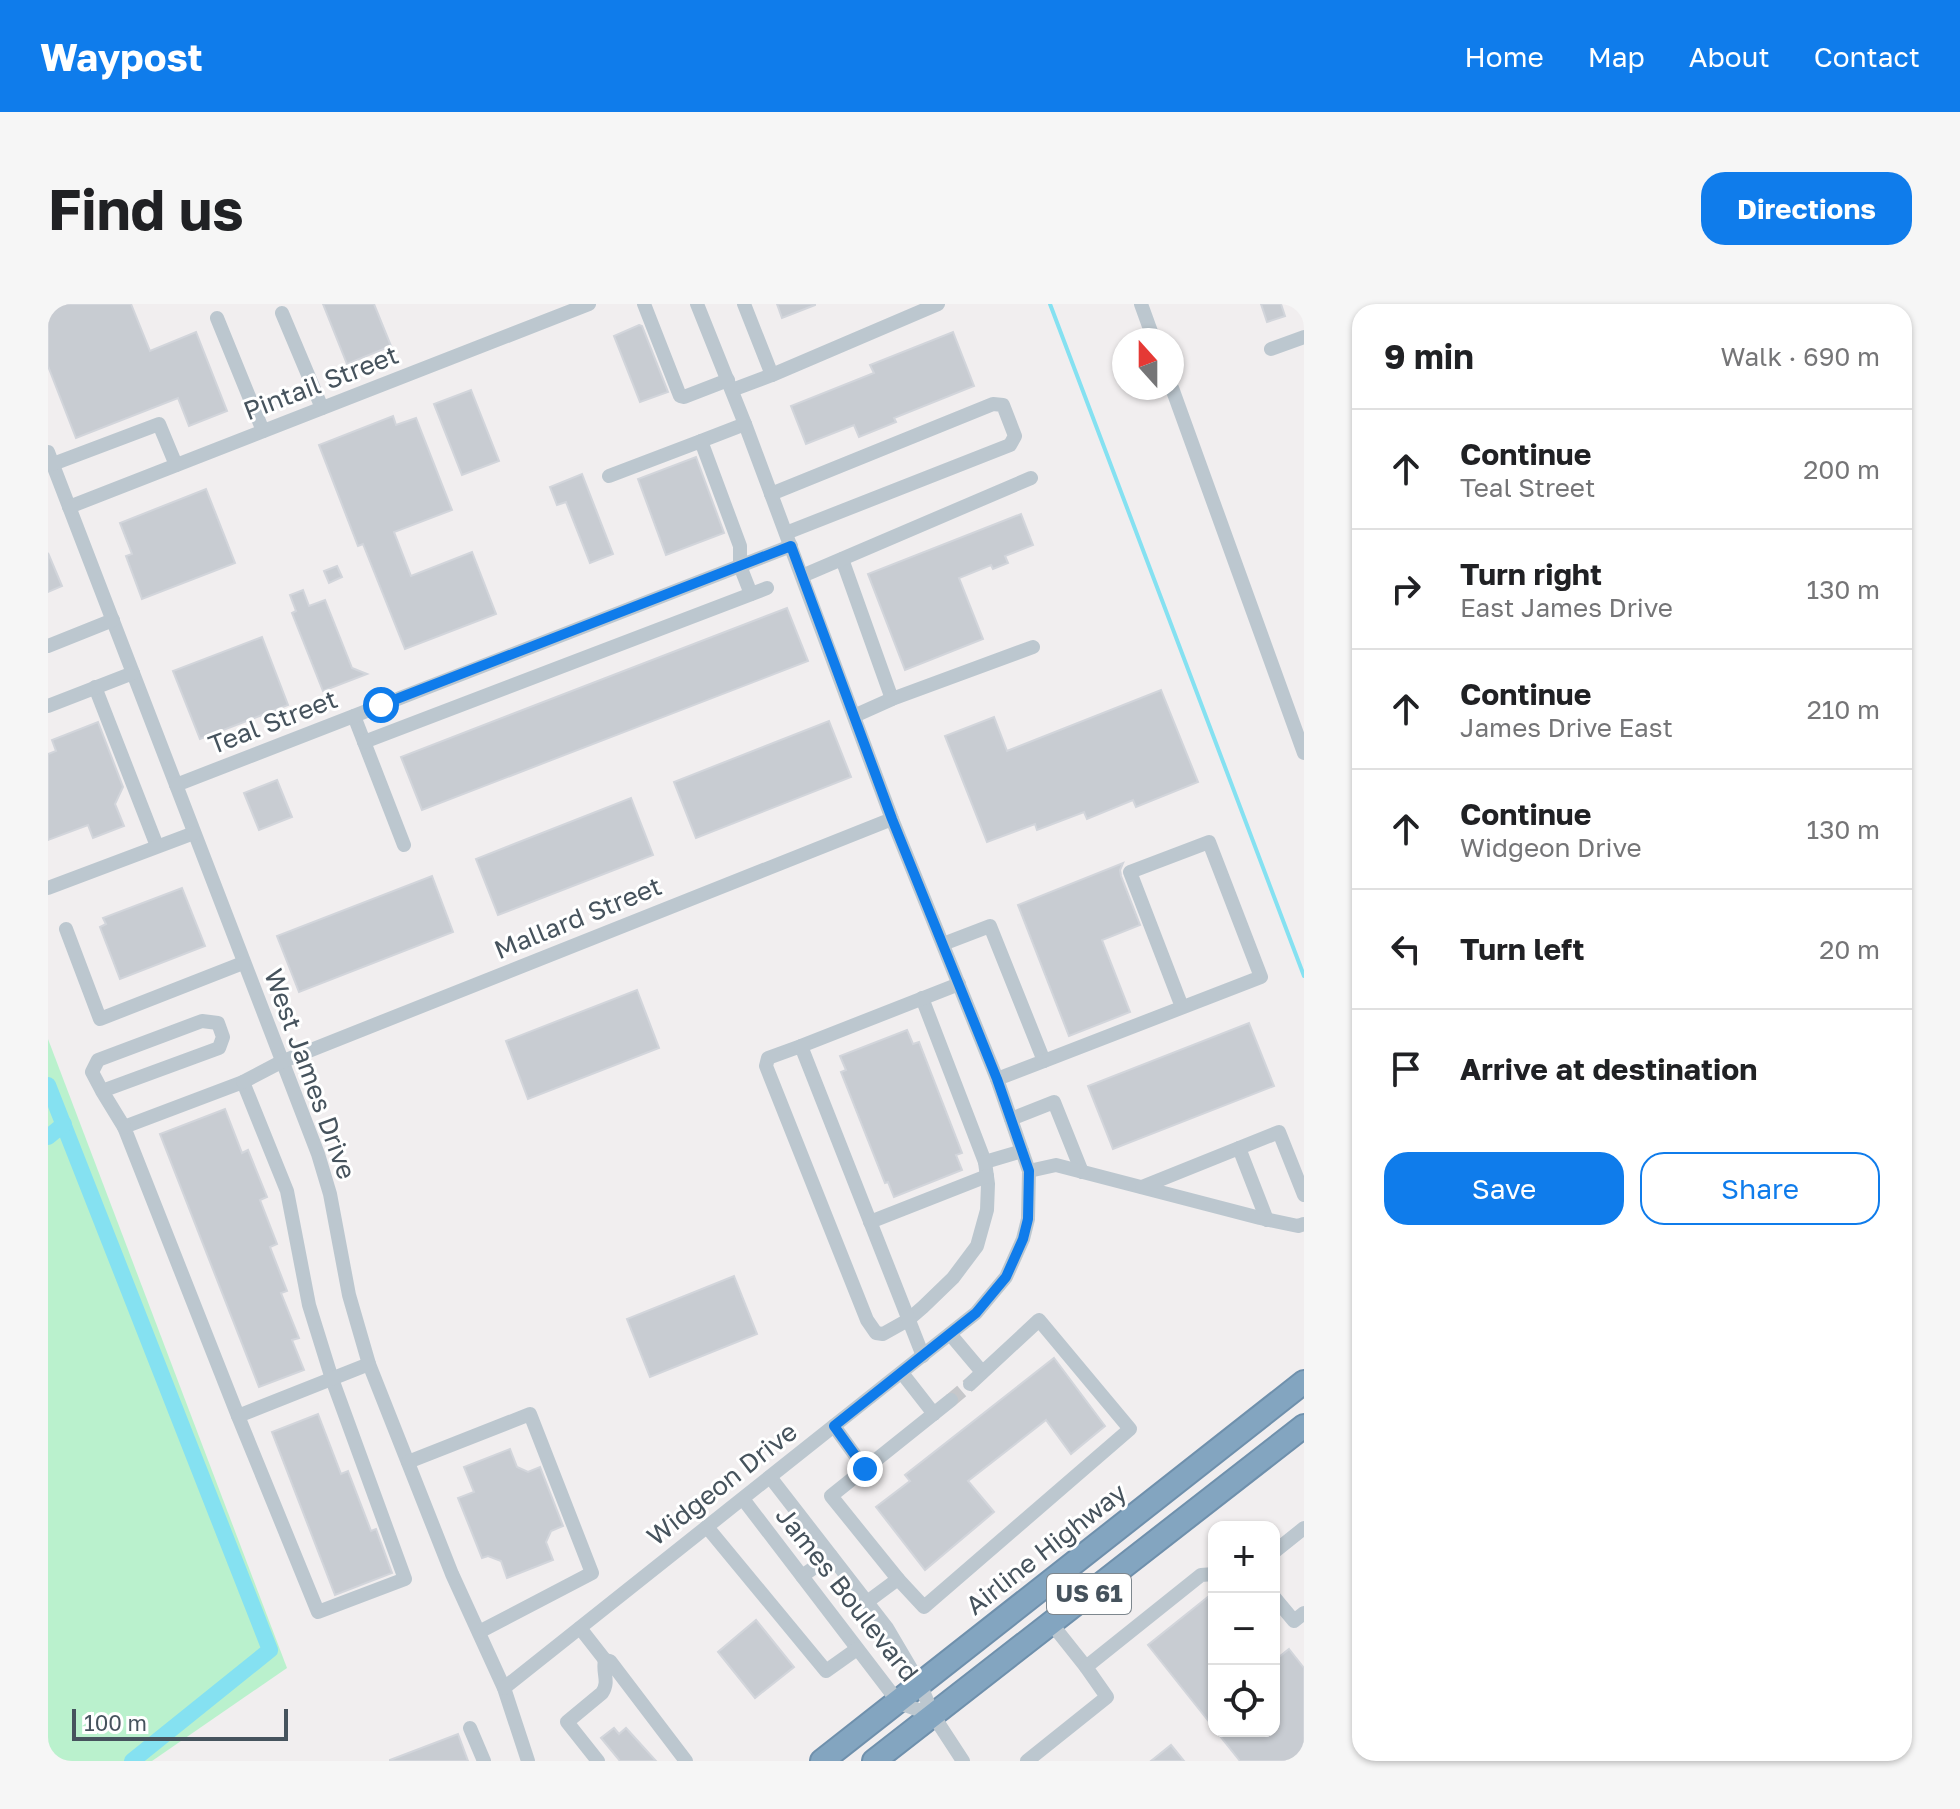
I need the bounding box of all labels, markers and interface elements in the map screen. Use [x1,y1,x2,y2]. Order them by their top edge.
text: Waypost [40,34,203,79]
text: Home [1465,40,1544,73]
text: Map [1588,40,1645,73]
text: About [1689,40,1770,73]
text: Contact [1814,40,1920,73]
button: Directions [1701,172,1912,245]
text: Find us [48,175,244,242]
north arrow [1112,328,1184,400]
text: 9 min [1384,336,1474,376]
street label: Pintail Street [239,339,403,426]
text: Walk · 690 m [1720,341,1880,372]
text: Continue [1460,436,1591,472]
icon: ahead [1384,447,1428,491]
text: 200 m [1803,454,1880,485]
text: Teal Street [1460,472,1595,503]
text: Turn right [1460,556,1602,592]
icon: right [1384,567,1428,611]
text: 130 m [1807,574,1880,605]
text: East James Drive [1460,592,1673,623]
text: Continue [1460,676,1591,712]
street label: Teal Street [204,683,342,760]
route start [363,687,399,723]
icon: ahead [1384,687,1428,731]
text: 210 m [1807,694,1880,725]
text: James Drive East [1460,712,1673,743]
text: Continue [1460,796,1591,832]
icon: ahead [1384,807,1428,851]
text: 130 m [1807,814,1880,845]
text: Widgeon Drive [1460,832,1642,863]
street label: Mallard Street [490,870,666,965]
icon: left [1384,927,1428,971]
text: Turn left [1460,931,1585,967]
text: 20 m [1819,934,1880,965]
street label: West James Drive [258,964,363,1183]
icon: arrive [1384,1047,1428,1091]
text: Arrive at destination [1460,1051,1757,1087]
button: Save [1384,1152,1624,1225]
button: Share [1640,1152,1880,1225]
street label: Widgeon Drive [641,1416,803,1552]
route end [847,1451,883,1487]
street label: Airline Highway [959,1476,1132,1621]
street label: James Boulevard [770,1500,925,1687]
map controls [1208,1521,1280,1737]
button: + [1208,1521,1280,1593]
road number: US 61 [1047,1574,1131,1614]
button: − [1208,1593,1280,1665]
button: locate [1208,1665,1280,1737]
scale bar [72,1705,288,1741]
text: 100 m [84,1709,147,1736]

